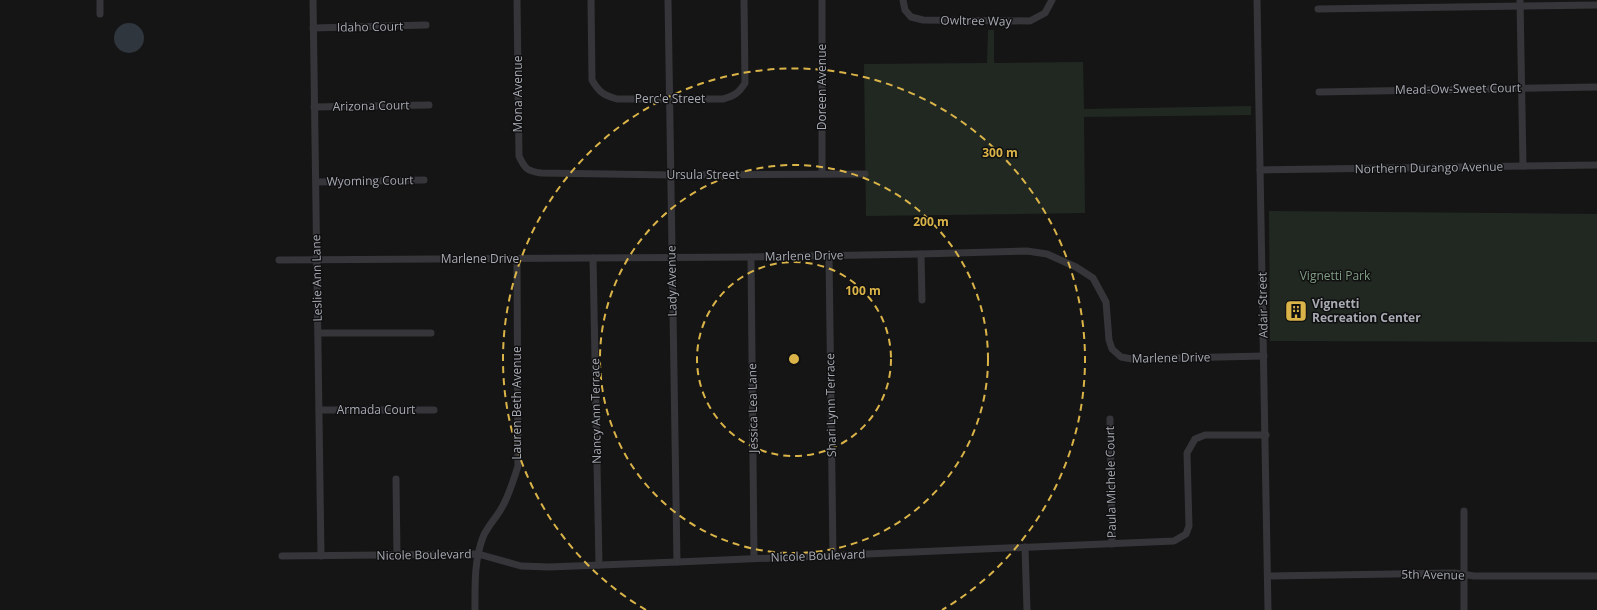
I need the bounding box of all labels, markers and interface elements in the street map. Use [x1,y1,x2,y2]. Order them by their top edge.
street label: Owltree Way [940,11,1013,30]
street label: Idaho Court [337,17,403,36]
street label: Doreen Avenue [813,43,830,130]
street label: Mona Avenue [509,55,526,132]
street label: Mead-Ow-Sweet Court [1395,79,1521,98]
street label: Perc'e Street [635,90,705,107]
street label: Arizona Court [332,96,410,115]
text: 300 m [982,144,1018,161]
street label: Northern Durango Avenue [1355,158,1504,177]
street label: Ursula Street [666,166,740,183]
street label: Wyoming Court [326,171,414,190]
text: 200 m [913,213,949,230]
street label: Leslie Ann Lane [307,234,326,322]
street label: Lady Avenue [662,245,681,317]
street label: Marlene Drive [764,246,844,265]
street label: Marlene Drive [441,250,520,267]
park label: Vignetti Park [1300,267,1371,284]
street label: Adair Street [1253,272,1272,338]
text: 100 m [845,282,881,299]
place label: Vignetti Recreation Center [1312,295,1421,326]
building icon: Vignetti Recreation Center [1283,298,1309,324]
street label: Lauren Beth Avenue [508,346,525,460]
street label: Marlene Drive [1131,348,1211,367]
centre of rings [787,352,801,366]
street label: Shari Lynn Terrace [821,353,840,457]
street label: Nancy Ann Terrace [586,358,605,464]
street label: Jessica Lea Lane [743,363,762,454]
street label: Armada Court [337,401,415,418]
street label: Paula Michele Court [1101,426,1120,538]
street label: Nicole Boulevard [376,545,472,564]
street label: Nicole Boulevard [770,545,866,566]
street label: 5th Avenue [1401,565,1465,584]

